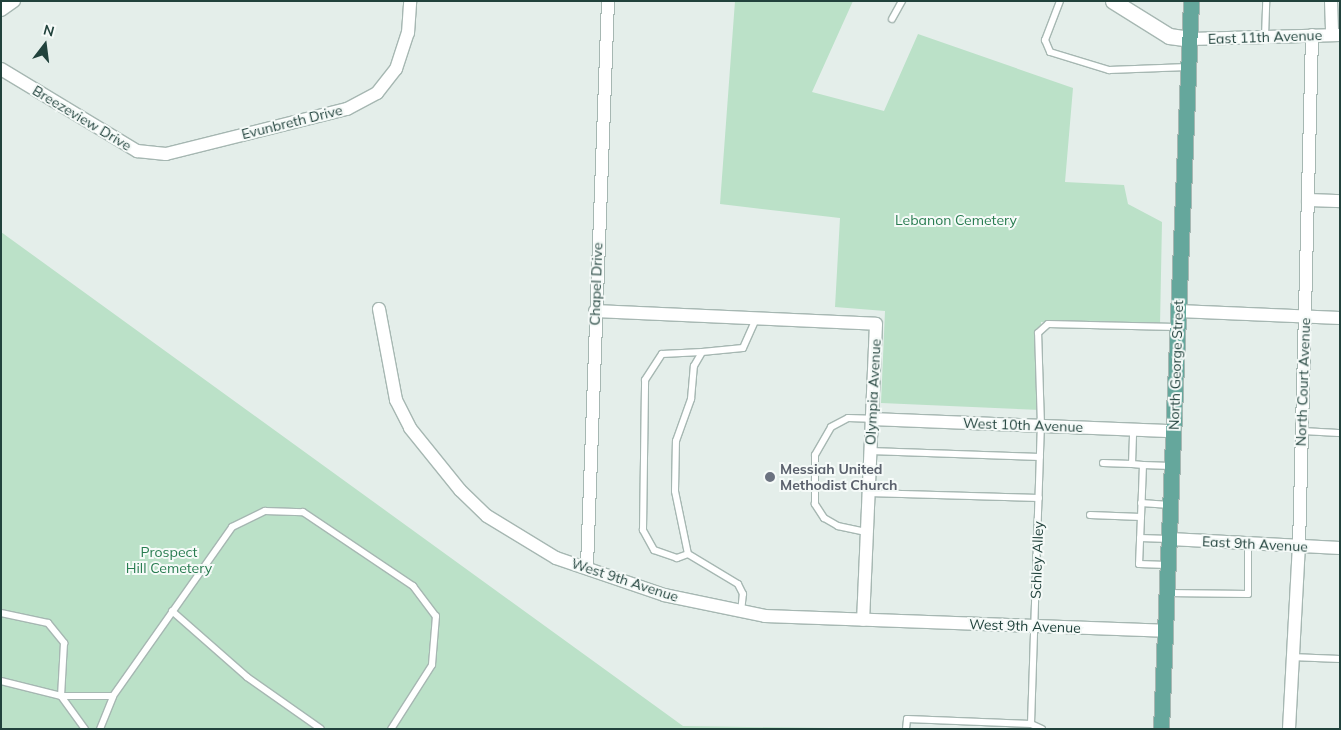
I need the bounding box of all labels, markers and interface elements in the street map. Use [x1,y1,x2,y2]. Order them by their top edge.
north arrow [20,20,70,70]
text: N [41,20,56,41]
street label: East 11th Avenue [1208,27,1322,47]
street label: Breezeview Drive [30,82,134,154]
street label: Evunbreth Drive [240,101,344,143]
park label: Lebanon Cemetery [895,212,1017,228]
street label: Chapel Drive [586,242,606,326]
street label: North George Street [1165,300,1187,430]
street label: North Court Avenue [1292,317,1314,447]
street label: Olympia Avenue [862,338,884,446]
street label: West 10th Avenue [963,415,1083,435]
place label: Messiah United Methodist Church [780,461,898,494]
marker: Messiah United Methodist Church [764,471,776,483]
street label: Schley Alley [1027,521,1047,599]
street label: East 9th Avenue [1202,533,1308,555]
park label: Prospect Hill Cemetery [126,544,212,576]
street label: West 9th Avenue [569,555,681,605]
street label: West 9th Avenue [969,616,1081,636]

